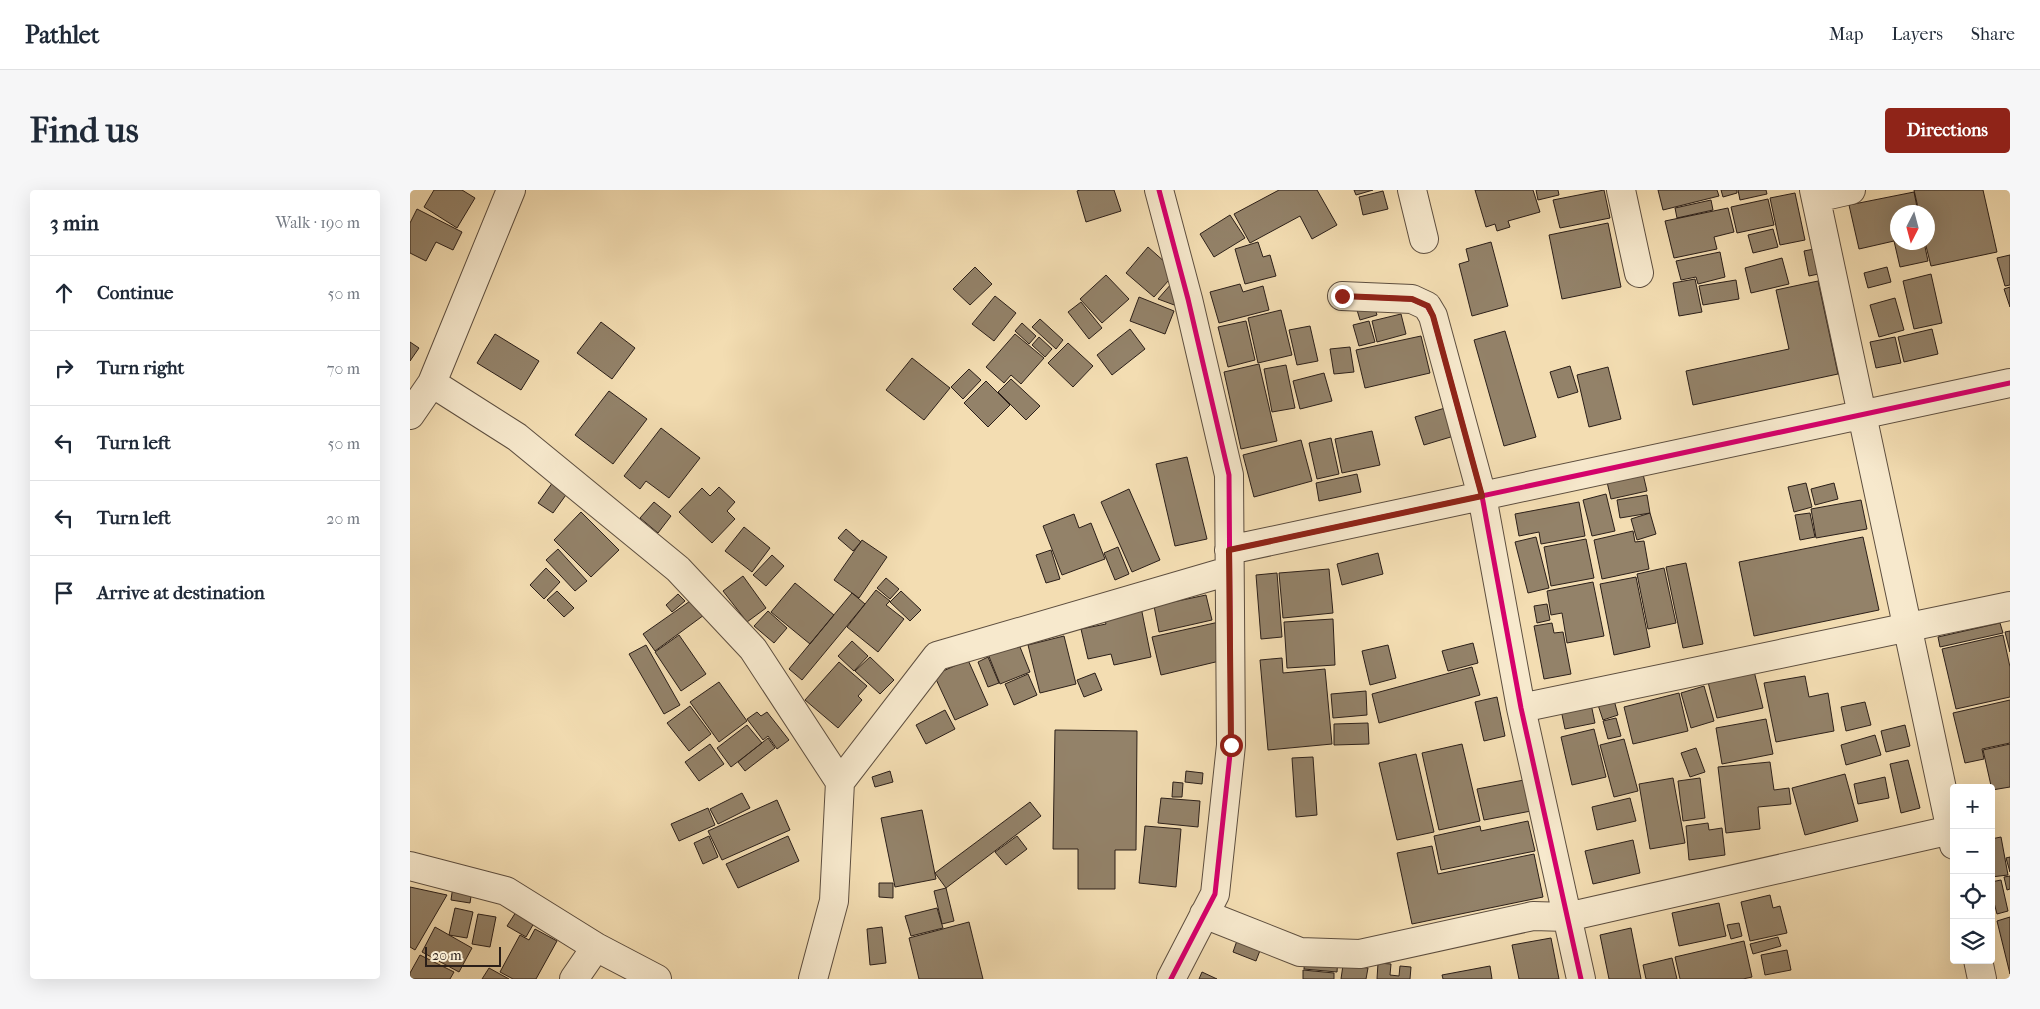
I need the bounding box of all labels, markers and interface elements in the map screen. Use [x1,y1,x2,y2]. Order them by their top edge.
text: Pathlet [25,21,99,49]
text: Map [1829,24,1863,45]
text: Layers [1891,24,1943,45]
text: Share [1971,24,2015,45]
button: Directions [1885,108,2010,153]
text: Find us [30,110,139,151]
north arrow [1890,205,1935,250]
text: 3 min [50,211,99,235]
text: Walk · 190 m [276,213,360,232]
icon: ahead [50,279,78,307]
text: Continue [97,282,173,304]
text: 50 m [328,284,360,303]
route end [1331,285,1354,308]
icon: right [50,354,78,382]
text: Turn right [97,357,184,379]
text: 70 m [327,359,360,378]
icon: left [50,429,78,457]
text: Turn left [97,432,171,454]
text: 50 m [328,434,360,453]
icon: left [50,504,78,532]
text: Turn left [97,507,171,529]
text: 20 m [326,509,360,528]
icon: arrive [50,579,78,607]
text: Arrive at destination [97,582,265,604]
route start [1220,734,1243,757]
map controls [1950,784,1995,964]
button: + [1950,784,1995,829]
button: − [1950,829,1995,874]
button: locate [1950,874,1995,919]
button: layers [1950,919,1995,964]
scale bar [425,944,501,967]
text: 20 m [432,947,462,964]

